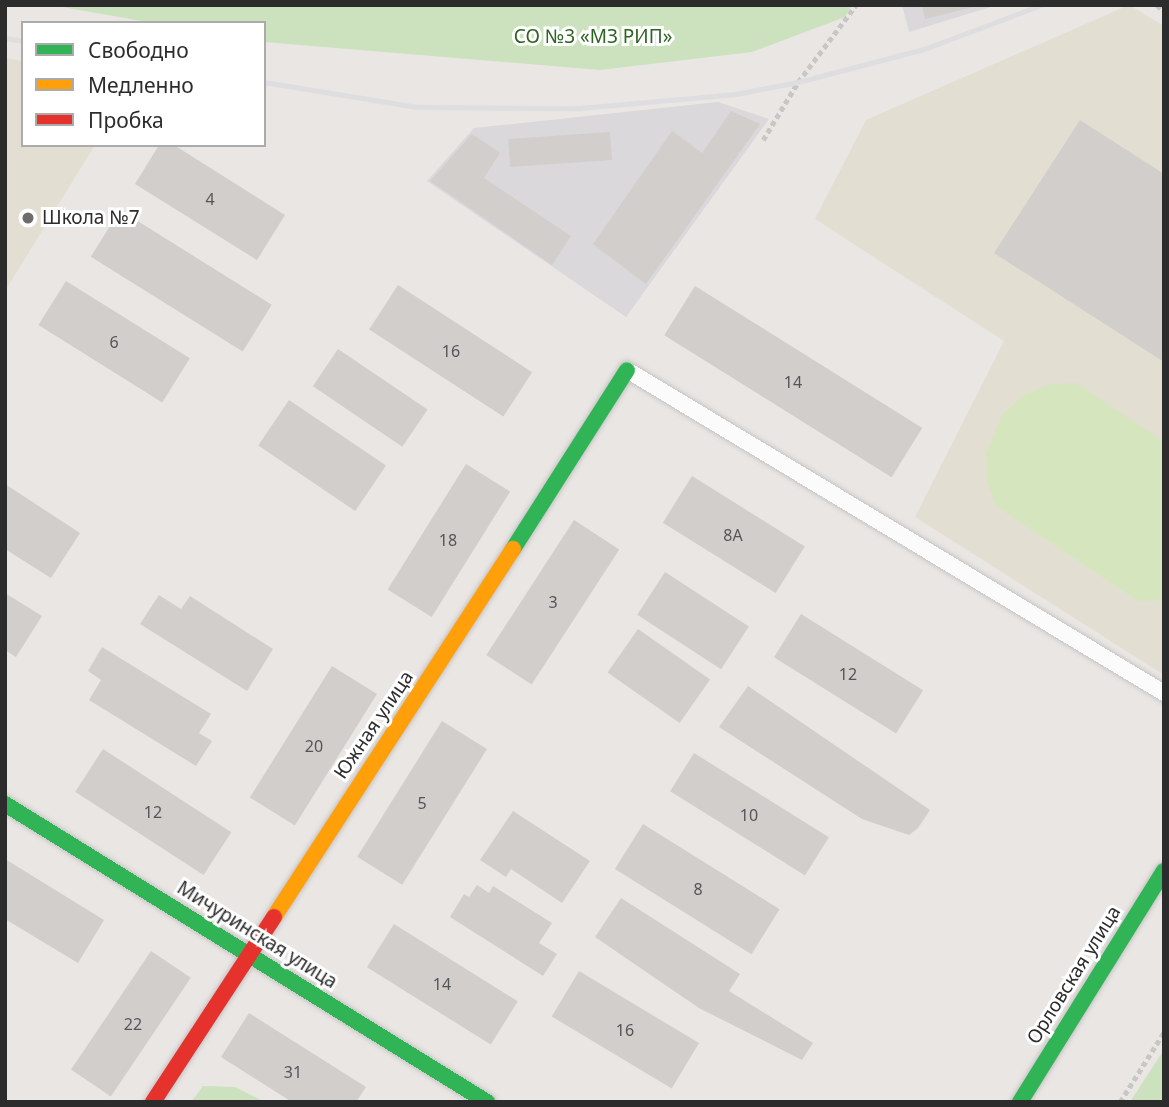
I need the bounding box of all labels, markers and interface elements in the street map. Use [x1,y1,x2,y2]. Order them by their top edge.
legend [21,21,266,147]
park label: СО №3 «МЗ РИП» [514,26,672,48]
text: Свободно [88,36,189,64]
text: Медленно [88,71,194,99]
text: Пробка [88,106,164,134]
house number: 4 [205,189,215,209]
place label: Школа №7 [42,207,140,229]
marker: Школа №7 [20,210,36,226]
house number: 6 [109,332,119,352]
house number: 16 [442,341,460,361]
house number: 14 [784,372,802,392]
house number: 8А [723,525,743,545]
house number: 18 [439,530,457,550]
house number: 3 [548,592,558,612]
house number: 12 [839,664,857,684]
street label: Южная улица [330,667,418,783]
house number: 20 [305,736,323,756]
house number: 5 [417,793,427,813]
house number: 12 [144,802,162,822]
house number: 10 [740,805,758,825]
street label: Мичуринская улица [173,876,341,994]
house number: 8 [693,879,703,899]
street label: Орловская улица [1022,902,1126,1048]
house number: 14 [433,974,451,994]
house number: 22 [124,1014,142,1034]
house number: 16 [616,1020,634,1040]
house number: 31 [284,1062,302,1082]

